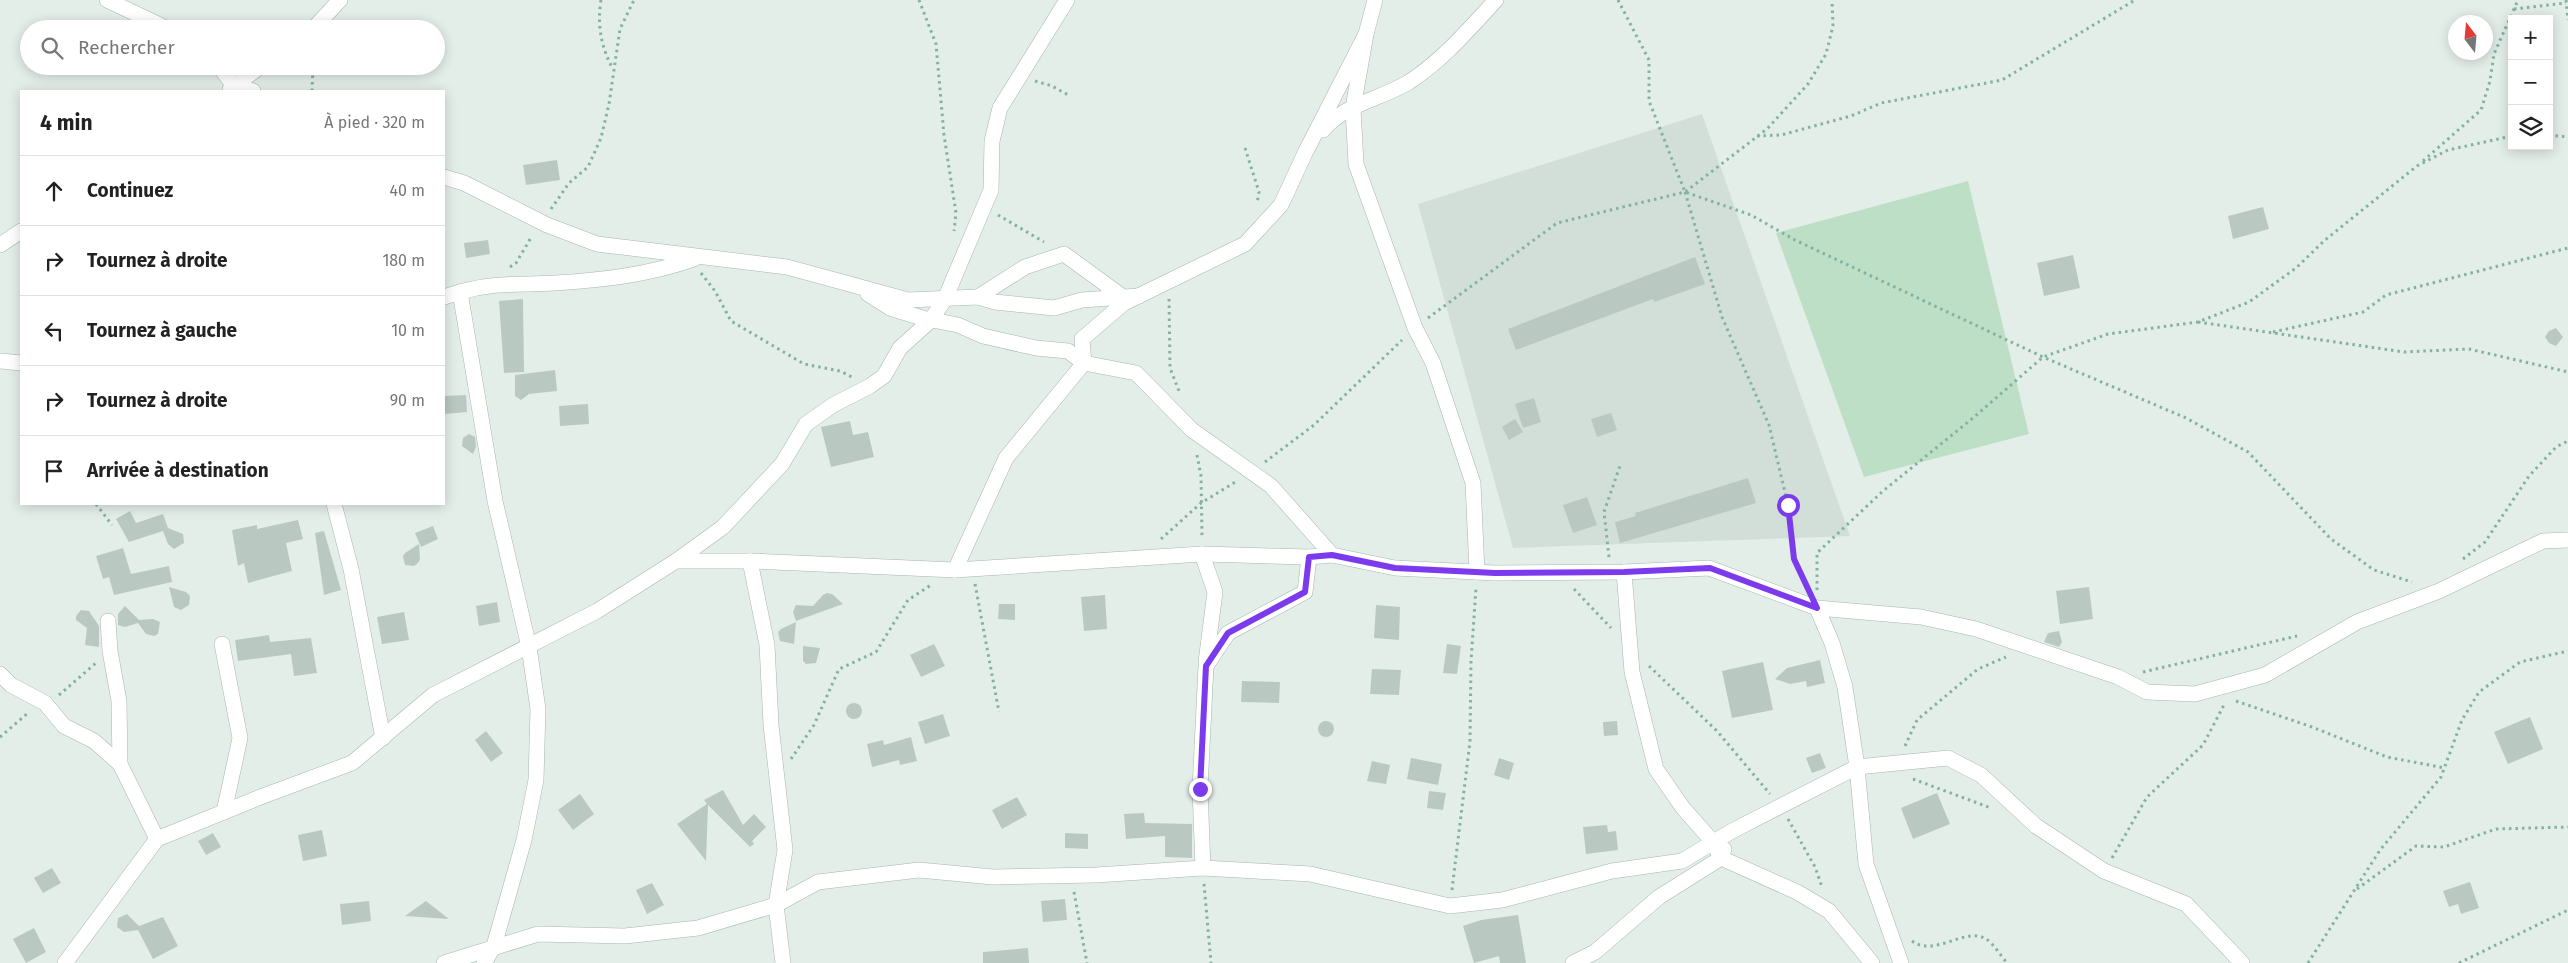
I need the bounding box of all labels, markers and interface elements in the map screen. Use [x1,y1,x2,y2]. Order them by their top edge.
north arrow [2448,15,2493,60]
map controls [2508,15,2553,150]
button: + [2508,15,2553,60]
search box [20,20,445,75]
icon: search [38,34,66,62]
text: Rechercher [78,36,175,59]
button: − [2508,60,2553,105]
button: layers [2508,105,2553,150]
text: 4 min [40,110,93,136]
text: À pied · 320 m [324,113,425,132]
icon: ahead [40,177,68,205]
text: Continuez [87,179,173,202]
text: 40 m [390,181,425,200]
icon: right [40,247,68,275]
text: Tournez à droite [87,249,228,272]
text: 180 m [382,251,425,270]
icon: left [40,317,68,345]
text: Tournez à gauche [87,319,237,342]
text: 10 m [391,321,425,340]
icon: right [40,387,68,415]
text: Tournez à droite [87,389,228,412]
text: 90 m [390,391,425,410]
icon: arrive [40,457,68,485]
text: Arrivée à destination [87,459,269,482]
route start [1777,494,1800,517]
route end [1189,778,1212,801]

